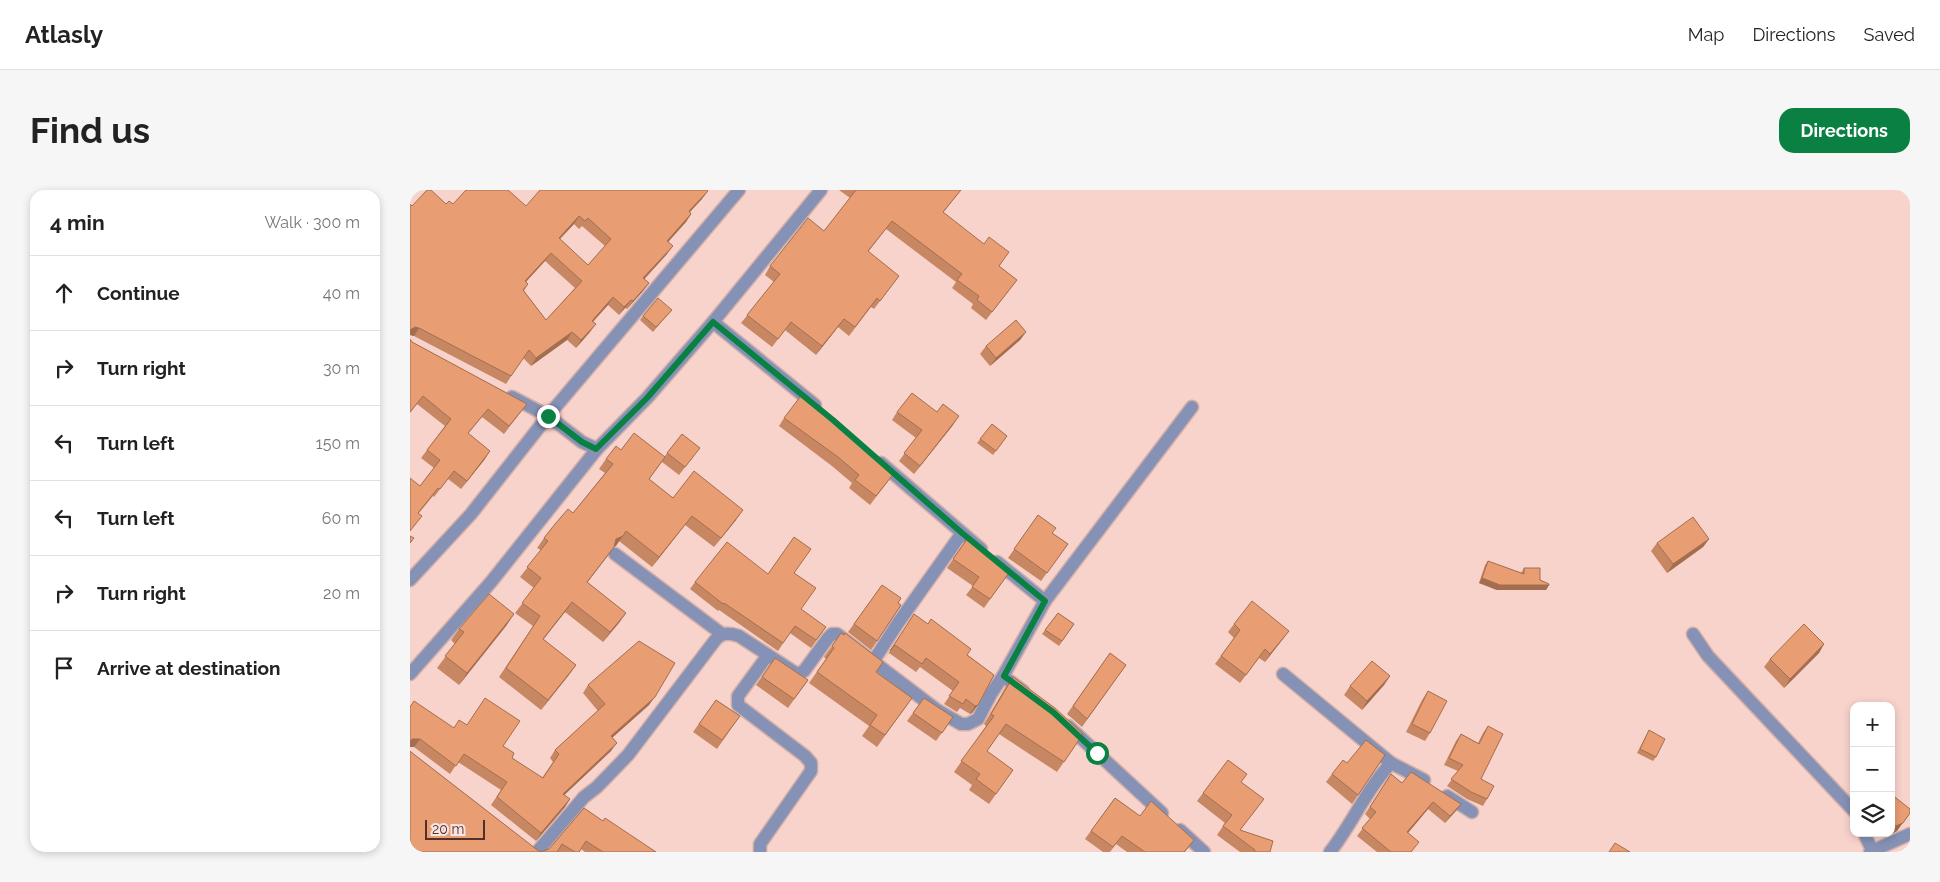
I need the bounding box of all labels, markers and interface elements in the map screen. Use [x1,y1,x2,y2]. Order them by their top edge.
text: Atlasly [25,20,103,49]
text: Map [1688,24,1724,45]
text: Directions [1752,24,1836,45]
text: Saved [1864,24,1915,45]
button: Directions [1779,108,1910,153]
text: Find us [30,110,150,151]
text: 4 min [50,210,105,235]
text: Walk · 300 m [264,213,360,232]
icon: ahead [50,279,78,307]
text: Continue [97,282,180,304]
text: 40 m [323,284,360,303]
icon: right [50,354,78,382]
text: Turn right [97,357,186,379]
text: 30 m [323,359,360,378]
route end [537,405,560,428]
icon: left [50,429,78,457]
text: Turn left [97,432,174,454]
text: 150 m [316,434,360,453]
icon: left [50,504,78,532]
text: Turn left [97,507,174,529]
text: 60 m [322,509,360,528]
icon: right [50,579,78,607]
text: Turn right [97,582,186,604]
text: 20 m [323,584,360,603]
icon: arrive [50,654,78,682]
text: Arrive at destination [97,657,281,679]
map controls [1850,702,1895,837]
button: + [1850,702,1895,747]
route start [1086,742,1109,765]
button: − [1850,747,1895,792]
button: layers [1850,792,1895,837]
scale bar [425,817,485,840]
text: 20 m [432,821,464,837]

